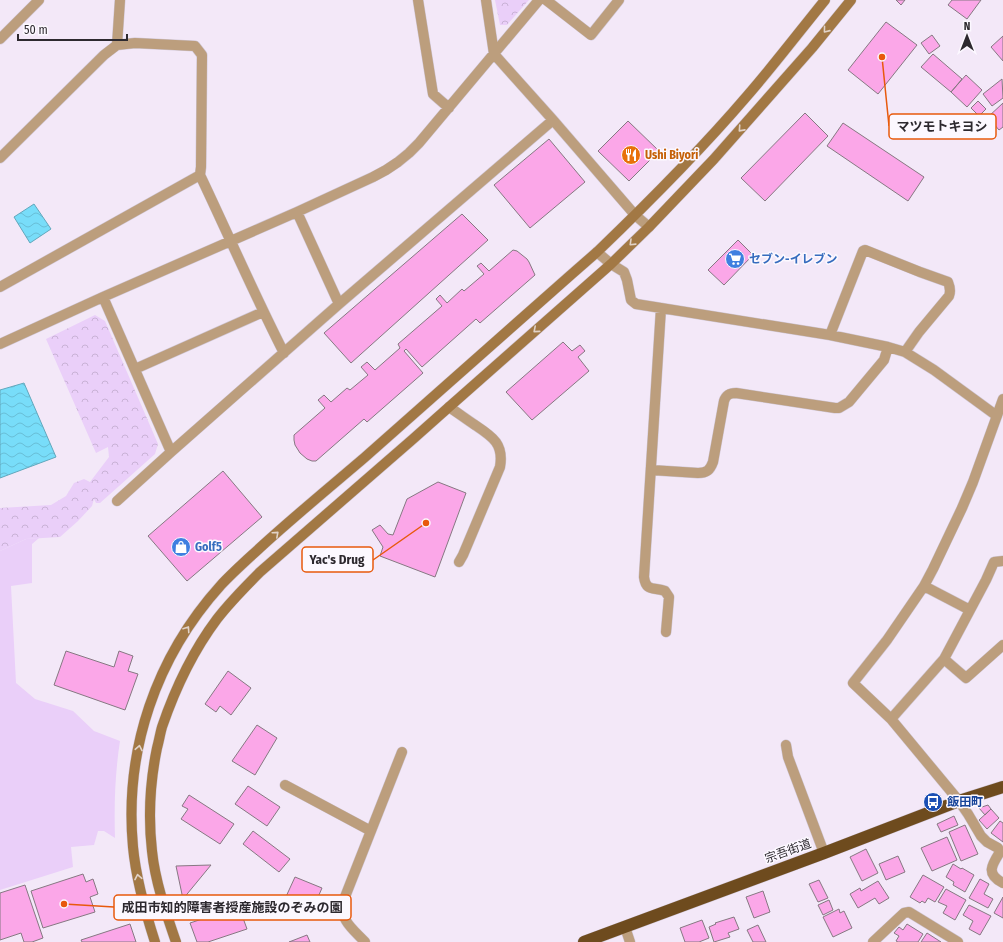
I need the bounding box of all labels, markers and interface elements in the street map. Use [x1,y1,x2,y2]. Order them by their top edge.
scale bar [18,16,127,42]
north arrow [947,16,987,56]
text: N [964,20,970,33]
text: 50 m [24,23,48,37]
one-way arrow [824,26,831,33]
callout: マツモトキヨシ [889,114,996,139]
text: マツモトキヨシ [896,119,988,134]
one-way arrow [739,124,746,131]
restaurant icon: Ushi Biyori [620,144,642,166]
place label: Ushi Biyori [645,148,698,162]
one-way arrow [629,238,637,246]
supermarket icon: セブン-イレブン [724,248,746,270]
place label: セブン-イレブン [749,252,838,266]
one-way arrow [533,326,540,333]
one-way arrow [271,532,278,539]
shop icon: Golf5 [170,536,192,558]
place label: Golf5 [195,540,222,554]
callout: Yac's Drug [302,547,373,572]
text: Yac's Drug [309,552,365,567]
one-way arrow [183,626,190,633]
one-way arrow [134,745,142,751]
bus stop icon: 飯田町 [922,791,944,813]
place label: 飯田町 [947,795,983,809]
street label: 宗吾街道 [763,836,813,866]
one-way arrow [134,874,142,881]
callout: 成田市知的障害者授産施設のぞみの園 [114,895,351,920]
text: 成田市知的障害者授産施設のぞみの園 [121,900,343,915]

